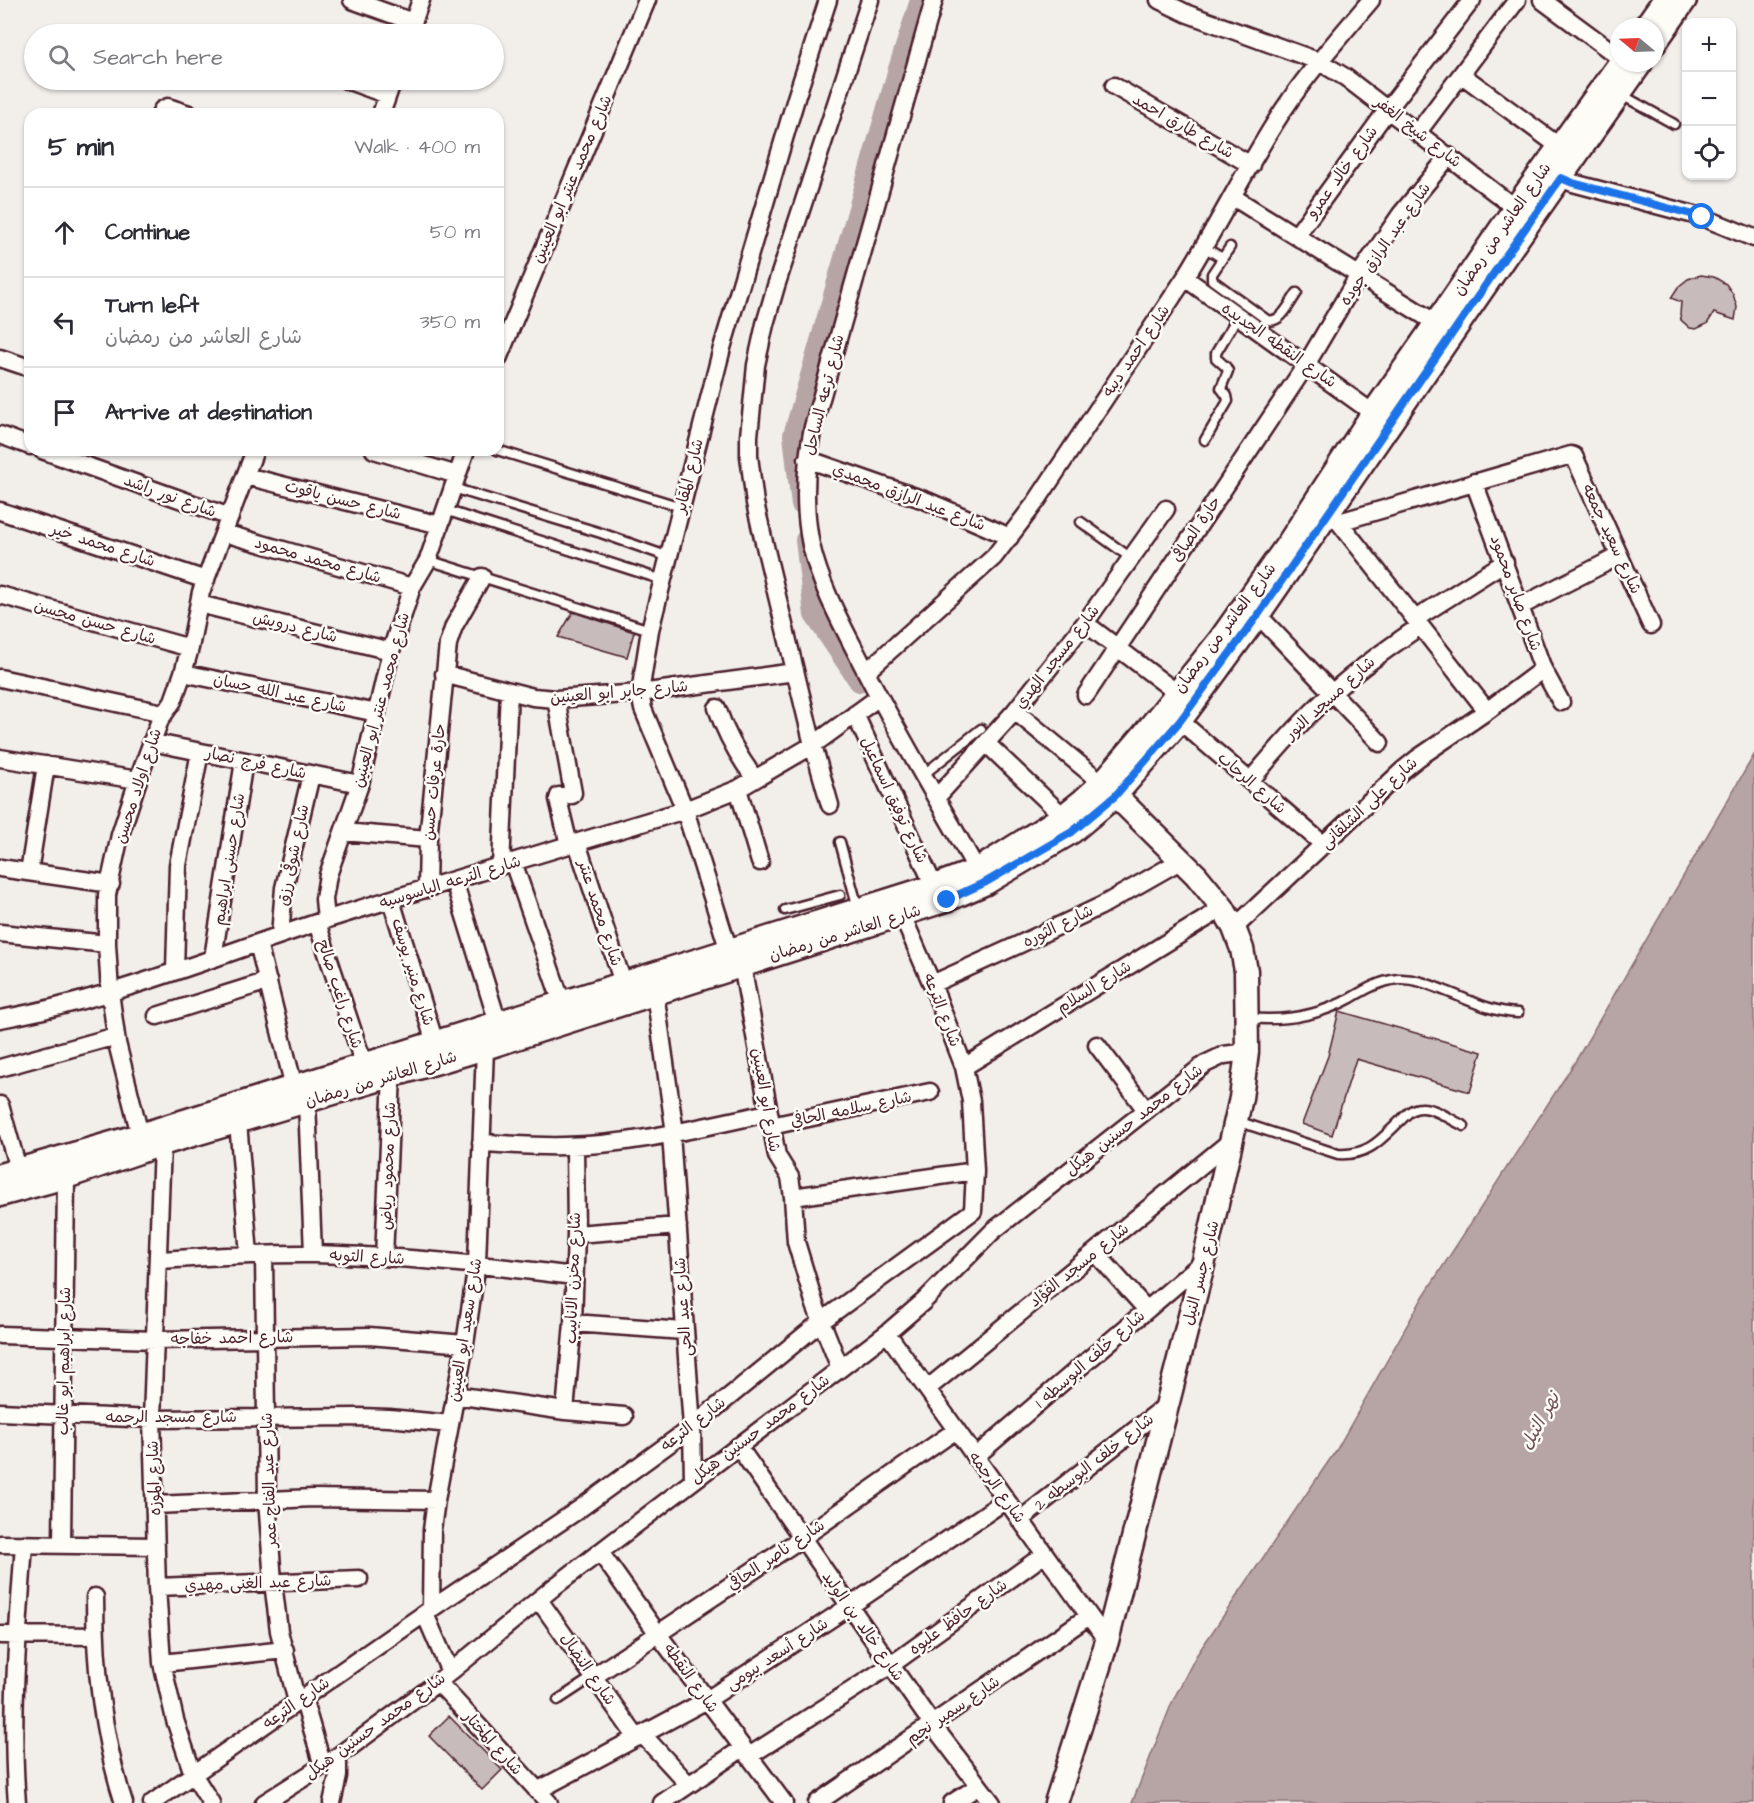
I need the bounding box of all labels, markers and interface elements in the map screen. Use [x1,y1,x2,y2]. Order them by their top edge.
north arrow [1610,18,1664,72]
map controls [1682,18,1736,180]
button: + [1682,18,1736,72]
search box [24,24,504,90]
icon: search [45,41,78,74]
text: Search here [93,42,223,73]
button: − [1682,72,1736,126]
street label: شارع طارق احمد [1128,88,1238,164]
street label: شارع شيخ الغفر [1368,90,1466,173]
street label: شارع محمد عنتر ابو العينين [527,91,617,267]
street label: شارع خالد عمرو [1300,121,1383,224]
button: locate [1682,126,1736,180]
text: 5 min [48,129,114,165]
text: Walk · 400 m [354,133,480,161]
street label: شارع العاشر من رمضان [1448,158,1556,300]
street label: شارع عبد الرازق جوده [1334,178,1436,310]
route start [1688,203,1714,229]
icon: ahead [48,216,81,249]
text: Continue [105,217,190,248]
text: 50 m [430,218,480,246]
text: Turn left [105,290,199,321]
street label: شارع النقطه الجديده [1217,297,1341,393]
street label: شارع احمد ديبه [1097,301,1175,401]
icon: left [48,306,81,339]
text: 350 m [419,308,480,336]
text: شارع العاشر من رمضان [105,323,302,351]
street label: شارع ترعه الساحل [798,332,850,458]
icon: arrive [48,396,81,429]
text: Arrive at destination [105,397,312,428]
street label: شارع المقابر [669,436,709,518]
street label: شارع عبد الرازق محمدي [829,458,989,536]
street label: شارع نور راشد [121,469,219,523]
street label: شارع حسن ياقوت [283,475,403,525]
street label: شارع سعيد جمعه [1577,480,1647,598]
street label: حارة الصافى [1166,492,1226,566]
street label: شارع محمد خير [46,517,158,572]
street label: شارع محمد محمود [252,531,384,589]
street label: شارع صابر محمود [1485,532,1547,654]
street label: شارع العاشر من رمضان [1169,558,1281,698]
street label: شارع حسن محسن [32,594,158,650]
street label: شارع مسجد الهدي [1009,600,1105,714]
street label: شارع درويش [250,606,340,648]
street label: شارع محمد عنتر ابو العينين [347,610,415,790]
street label: شارع مسجد النور [1278,651,1380,746]
street label: شارع عبد الله حسان [211,668,349,718]
street label: شارع جابر ابو العينين [549,675,689,709]
street label: حارة عرفات حسن [417,722,451,842]
street label: شارع اولاد محسن [109,726,167,846]
street label: شارع توفيق اسماعيل [855,733,933,867]
street label: شارع فرج نصار [202,741,308,784]
street label: شارع الرحاب [1213,747,1291,819]
street label: شارع على الشلقانى [1316,752,1422,854]
street label: شارع حسنى ابراهيم [208,791,251,927]
street label: شارع شوقى رزق [272,802,314,908]
street label: شارع الترعه الباسوسيه [376,850,524,914]
street label: شارع محمد عنتر [572,855,627,969]
route end [933,886,959,912]
street label: شارع العاشر من رمضان [766,899,924,967]
street label: شارع الثوره [1019,899,1097,953]
street label: شارع منير يوسف [386,916,440,1028]
street label: شارع راغب صالح [312,937,368,1051]
street label: شارع السلام [1053,955,1136,1019]
street label: شارع الترعه [918,970,966,1050]
street label: شارع العاشر من رمضان [302,1045,460,1113]
street label: شارع ابو العينين [746,1046,786,1154]
street label: شارع محمد حسنين هيكل [1060,1059,1208,1181]
street label: شارع سلامه الحافي [788,1085,914,1133]
street label: شارع محمود رياض [375,1102,401,1230]
street label: شارع مخزن الانابيب [560,1212,586,1344]
street label: شارع مسجد الفؤاد [1024,1218,1134,1312]
street label: شارع جسر النيل [1177,1218,1225,1328]
street label: شارع التوبه [329,1244,405,1270]
street label: شارع سعيد ابو العينين [443,1256,487,1404]
street label: شارع عبد الحى [669,1257,697,1357]
street label: شارع ابراهيم ابو غالب [52,1286,77,1436]
street label: شارع خلف البوسطه 1 [1030,1305,1150,1413]
street label: شارع احمد خفاجه [170,1326,294,1350]
street label: شارع محمد حسنين هيكل [686,1369,834,1489]
water label: نهر النيل [1514,1386,1567,1454]
street label: شارع الترعه [656,1392,730,1456]
street label: شارع مسجد الرحمه [105,1406,237,1428]
street label: شارع خلف البوسطه 2 [1030,1408,1158,1516]
street label: شارع عبد الفتاح عمر [256,1412,282,1550]
street label: شارع الموزه [142,1440,166,1516]
street label: شارع الرحمه [963,1446,1031,1528]
street label: شارع ناصر الحافي [723,1514,829,1596]
street label: شارع خالد بن الوليد [817,1566,909,1686]
street label: شارع عبد الغنى مهدي [184,1569,332,1597]
street label: شارع حافظ عليوه [904,1574,1012,1660]
street label: شارع أسعد بيومى [721,1613,833,1695]
street label: شارع النضال [555,1629,621,1709]
street label: شارع النقطه [658,1639,724,1717]
street label: شارع محمد حسنين هيكل [300,1667,450,1785]
street label: شارع سمير نجم [902,1671,1005,1750]
street label: شارع الترعه [258,1672,334,1734]
street label: شارع المختار [457,1705,528,1780]

